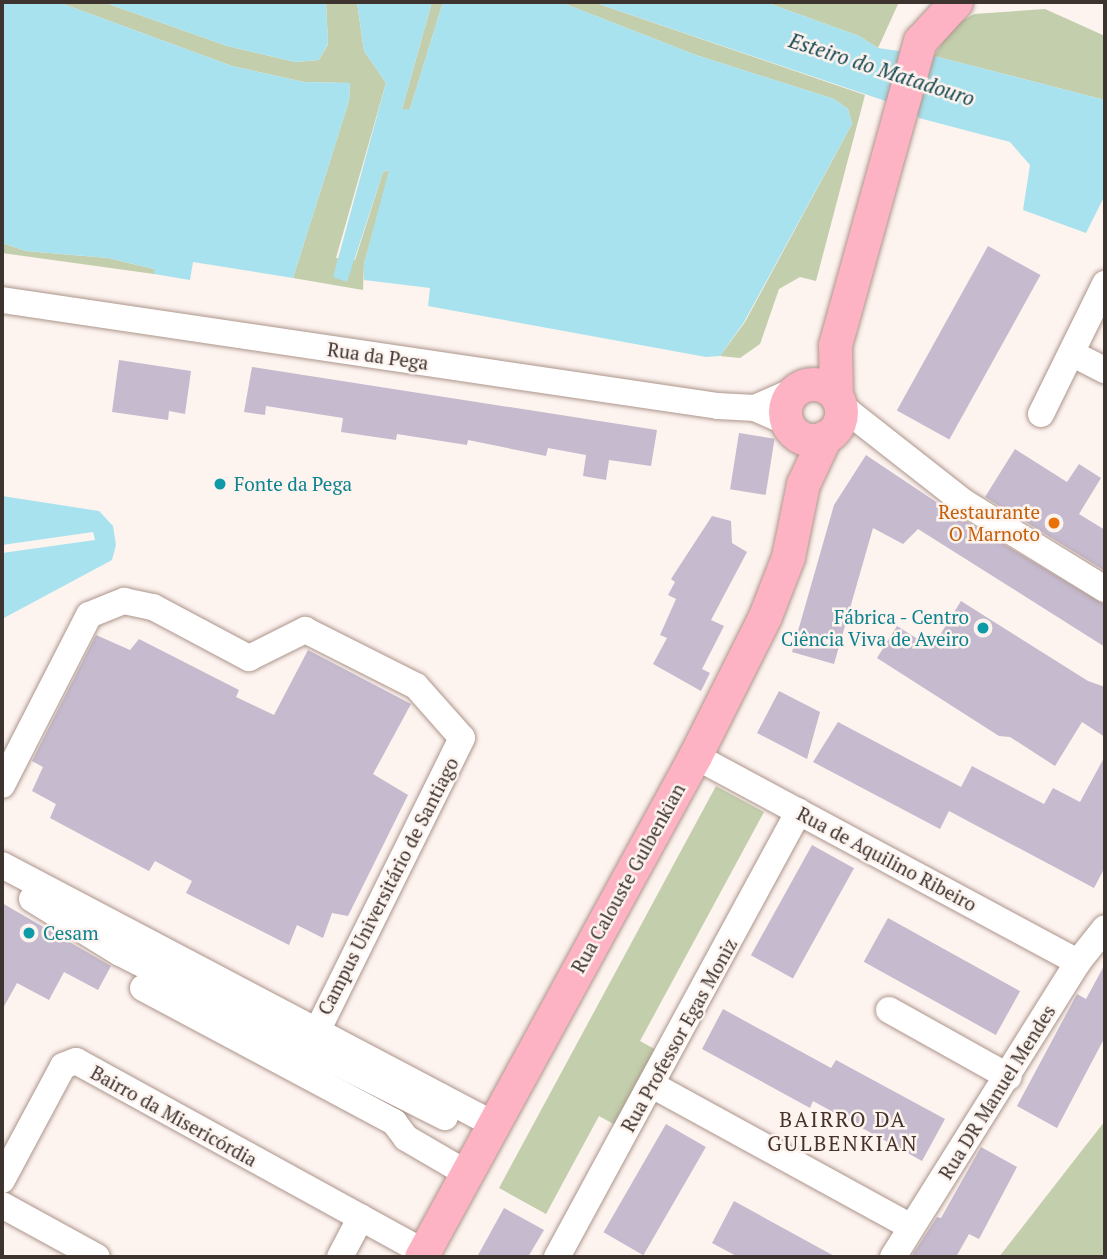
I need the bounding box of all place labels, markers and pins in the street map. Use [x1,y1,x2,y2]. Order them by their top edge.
place label: Fonte da Pega [234,473,352,495]
marker: Fonte da Pega [212,476,228,492]
place label: Restaurante O Marnoto [938,501,1040,545]
marker: Restaurante O Marnoto [1046,515,1062,531]
place label: Fábrica - Centro Ciência Viva de Aveiro [780,606,969,650]
marker: Fábrica - Centro Ciência Viva de Aveiro [975,620,991,636]
place label: Cesam [43,922,99,944]
marker: Cesam [21,925,37,941]

